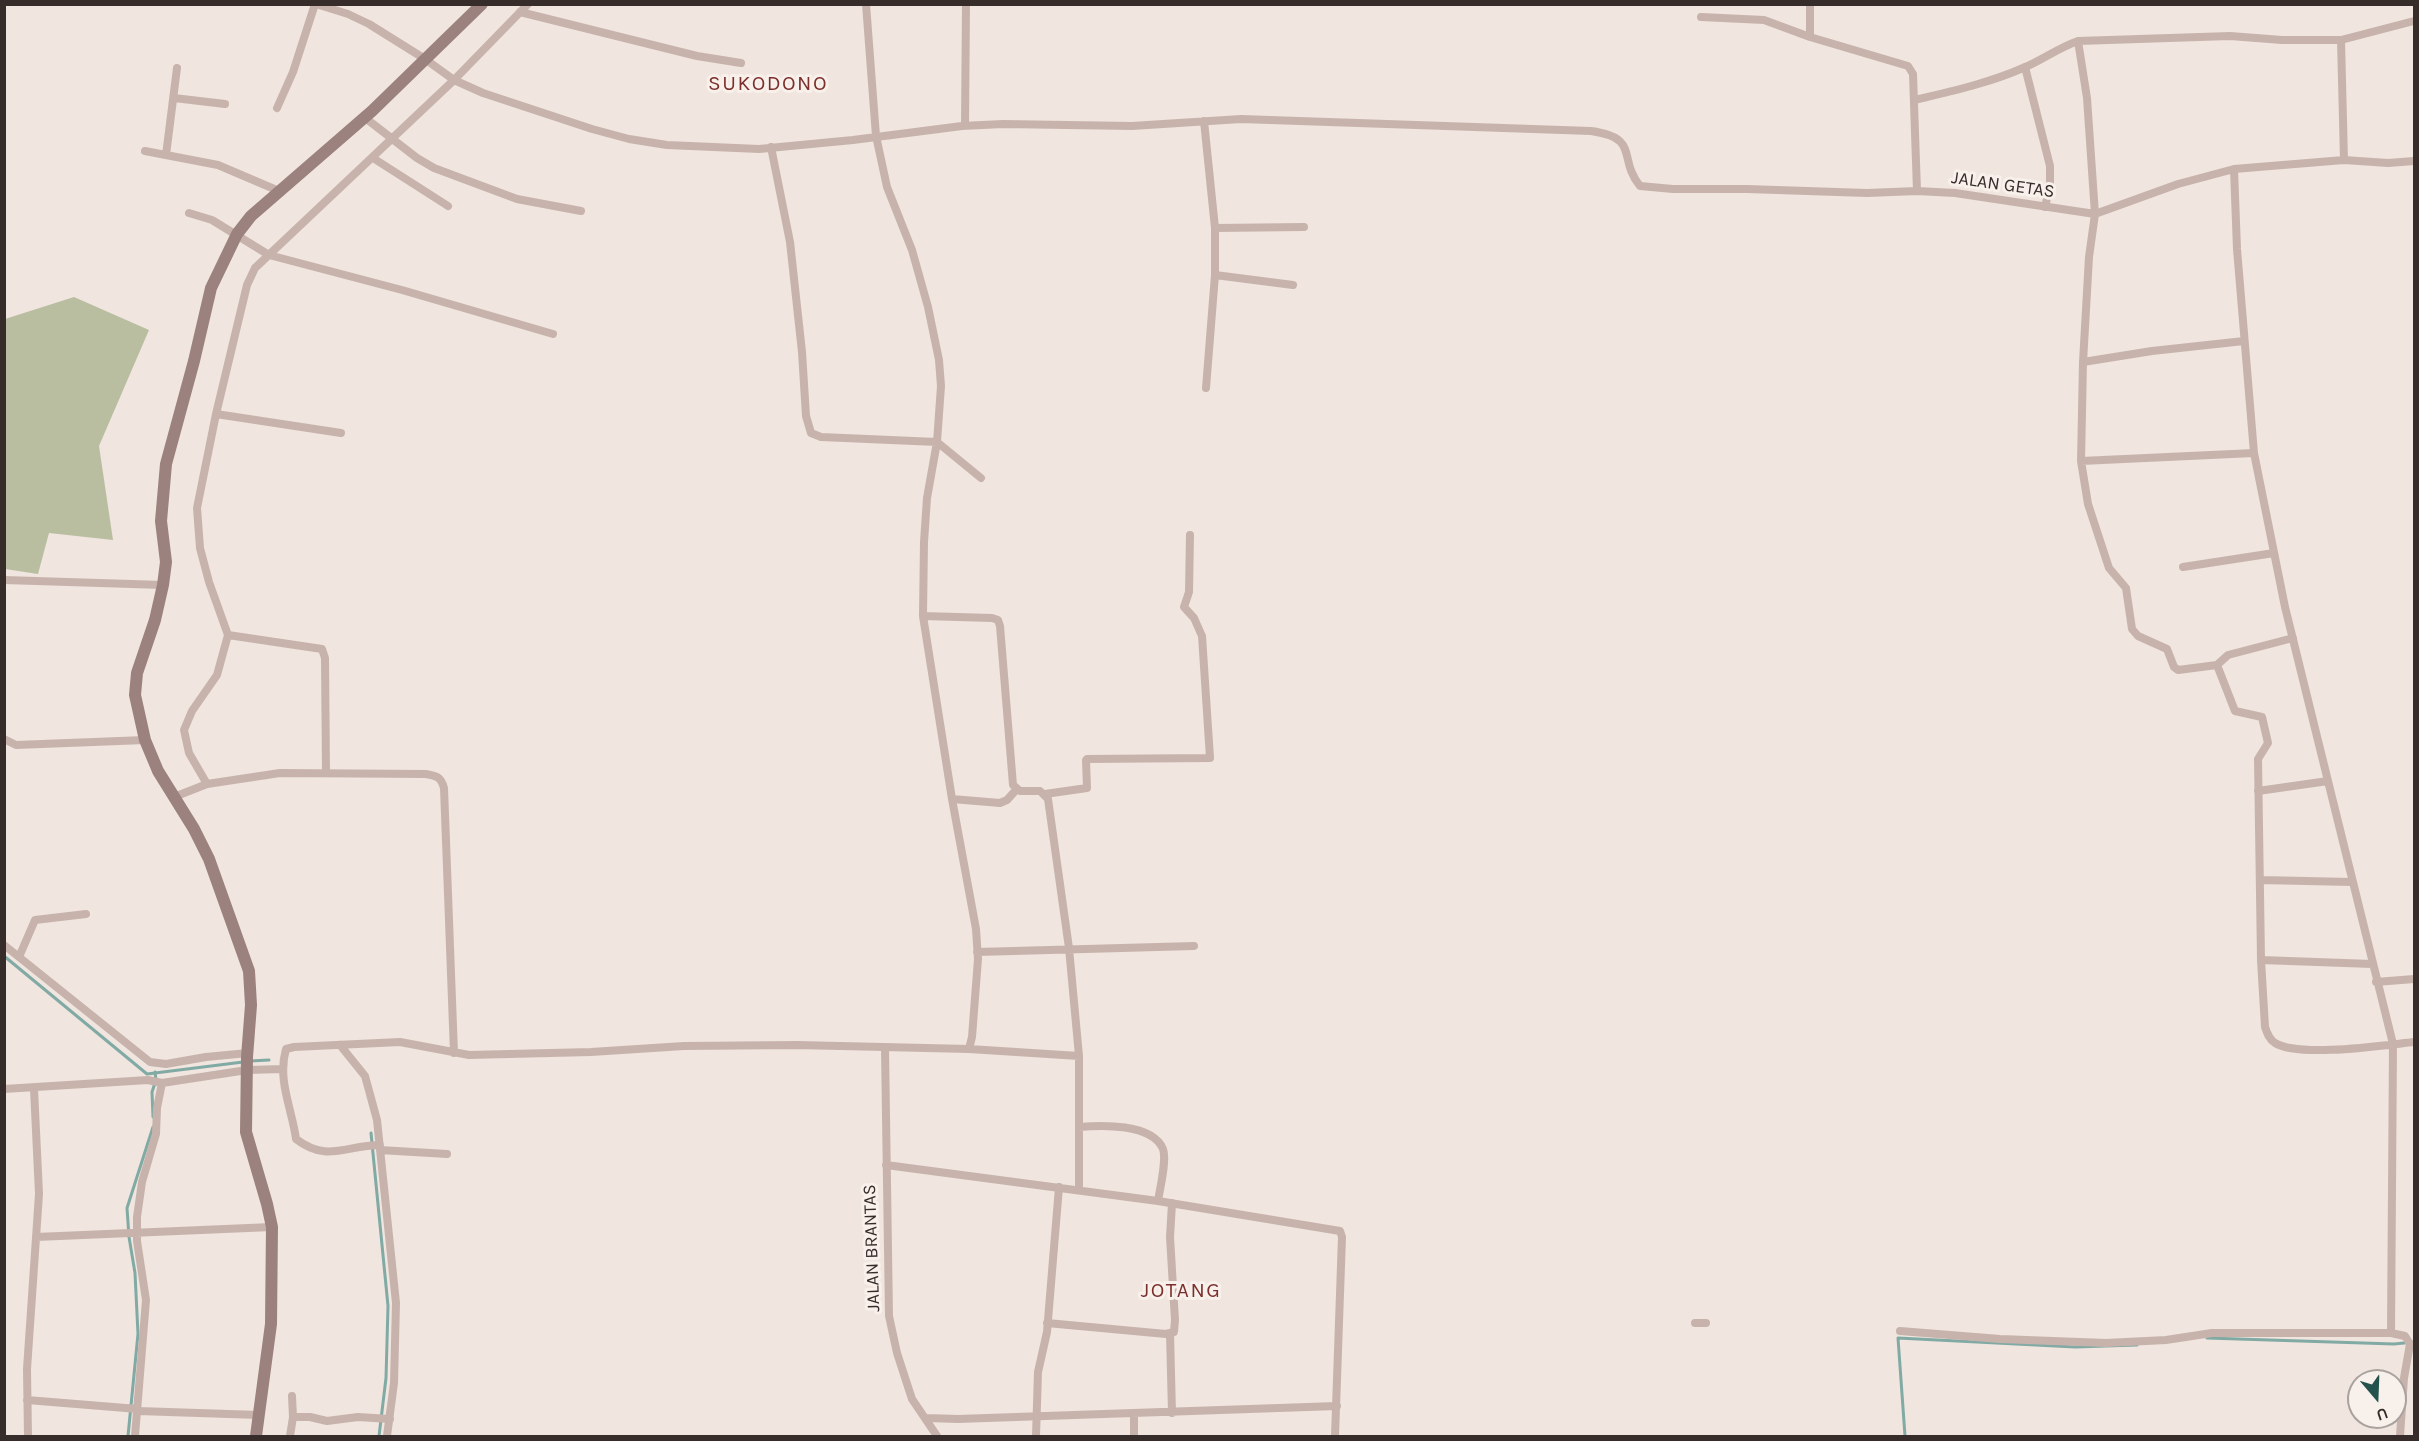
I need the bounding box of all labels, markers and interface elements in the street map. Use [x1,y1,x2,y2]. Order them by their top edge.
district label: SUKODONO [708,71,828,97]
street label: JALAN GETAS [1950,167,2056,203]
street label: JALAN BRANTAS [859,1184,885,1312]
district label: JOTANG [1141,1278,1221,1304]
north arrow [2347,1369,2407,1429]
text: U [2374,1404,2391,1425]

